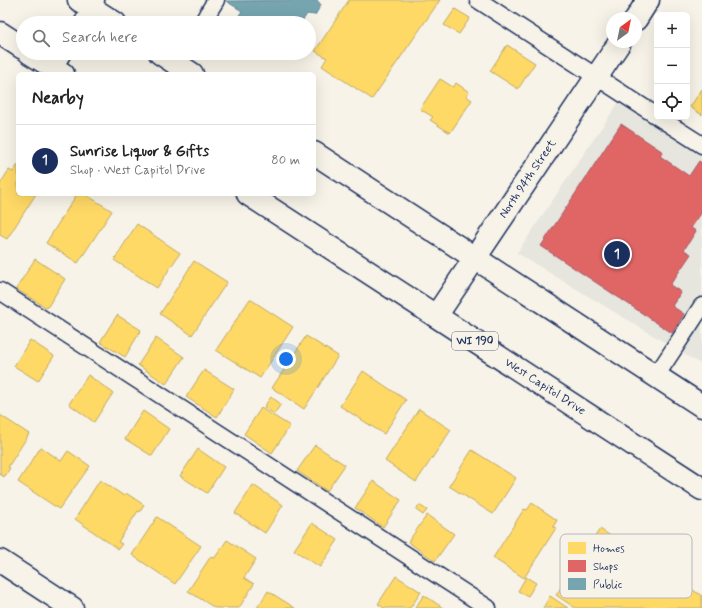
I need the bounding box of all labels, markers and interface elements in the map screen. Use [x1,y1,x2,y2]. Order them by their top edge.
north arrow [606,12,642,48]
map controls [654,12,690,120]
button: + [654,12,690,48]
search box [16,16,316,60]
icon: search [30,27,52,49]
text: Search here [62,28,138,48]
button: − [654,48,690,84]
button: locate [654,84,690,120]
text: Nearby [32,87,84,109]
street label: North 94th Street [496,136,560,222]
text: Sunrise Liquor & Gifts [70,142,209,162]
text: 1 [42,152,48,169]
text: 80 m [271,152,300,169]
text: Shop · West Capitol Drive [70,162,205,179]
pin: 1 [604,239,630,269]
road number: WI 190 [452,332,498,350]
your location [276,349,296,369]
street label: West Capitol Drive [501,355,589,419]
legend [560,534,692,598]
text: Homes [593,542,625,556]
text: Shops [593,560,618,574]
text: Public [593,578,623,592]

